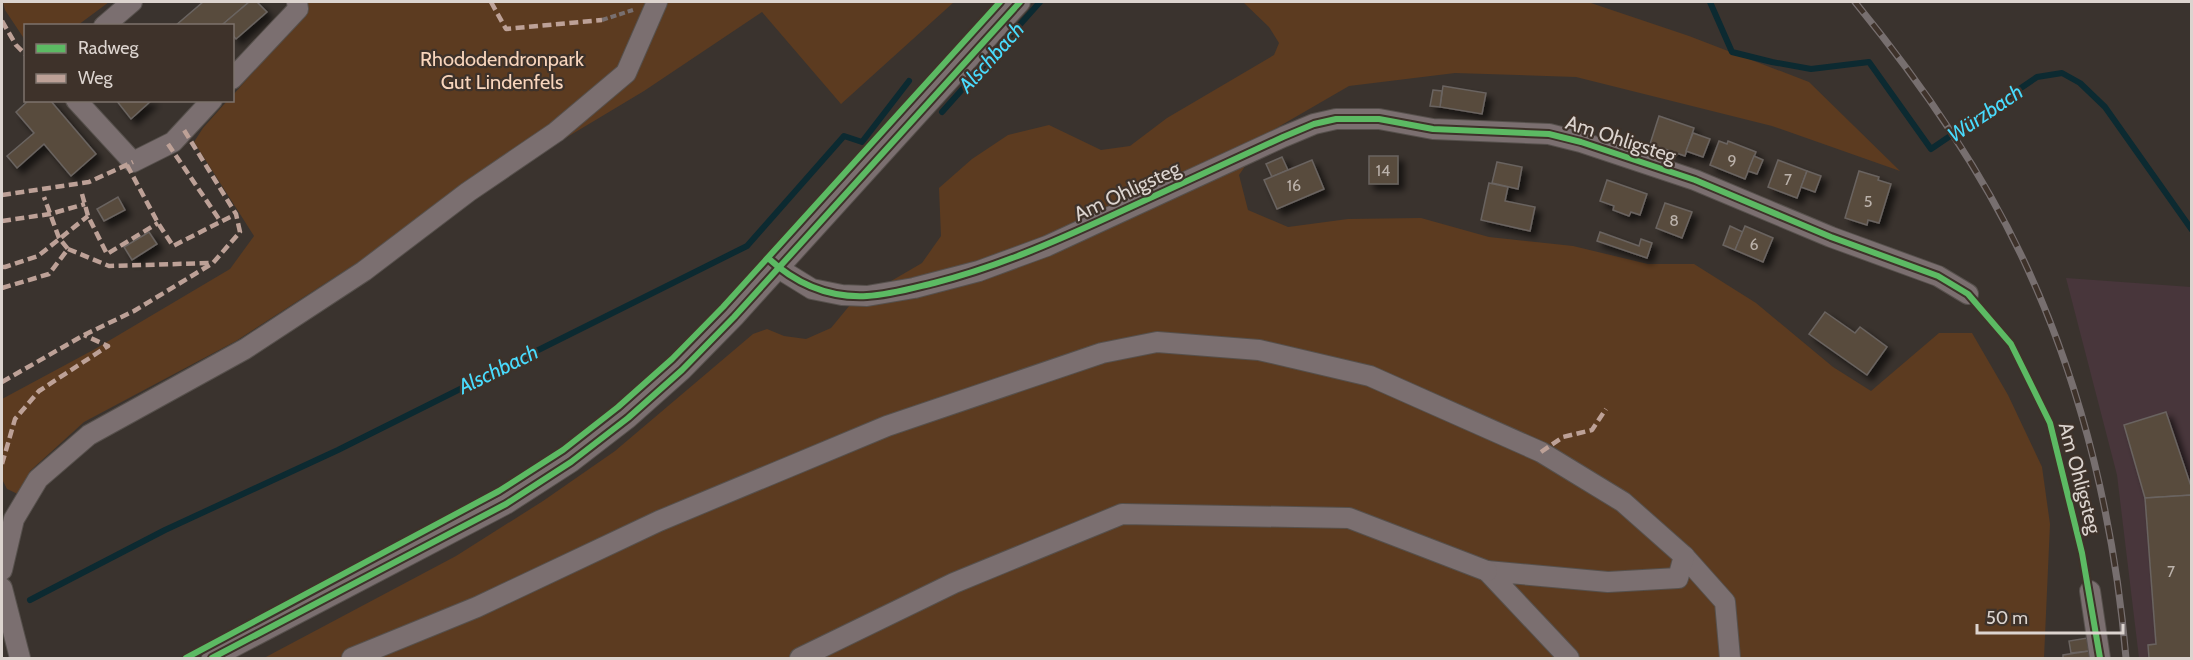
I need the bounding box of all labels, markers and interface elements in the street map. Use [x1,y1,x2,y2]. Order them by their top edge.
water label: Alschbach [952,17,1029,98]
legend [24,24,234,102]
text: Radweg [78,37,140,59]
park label: Rhododendronpark Gut Lindenfels [420,47,584,94]
text: Weg [78,67,114,89]
water label: Würzbach [1943,79,2027,147]
street label: Am Ohligsteg [1563,110,1680,168]
house number: 9 [1727,151,1737,170]
street label: Am Ohligsteg [1070,155,1185,226]
house number: 14 [1376,161,1390,180]
house number: 7 [1784,170,1792,189]
house number: 16 [1287,176,1301,195]
house number: 5 [1864,192,1872,211]
house number: 8 [1669,211,1679,230]
house number: 6 [1749,235,1759,254]
water label: Alschbach [453,339,542,399]
street label: Am Ohligsteg [2054,420,2107,537]
house number: 7 [2167,562,2175,581]
scale bar [1977,597,2122,635]
text: 50 m [1986,607,2028,629]

